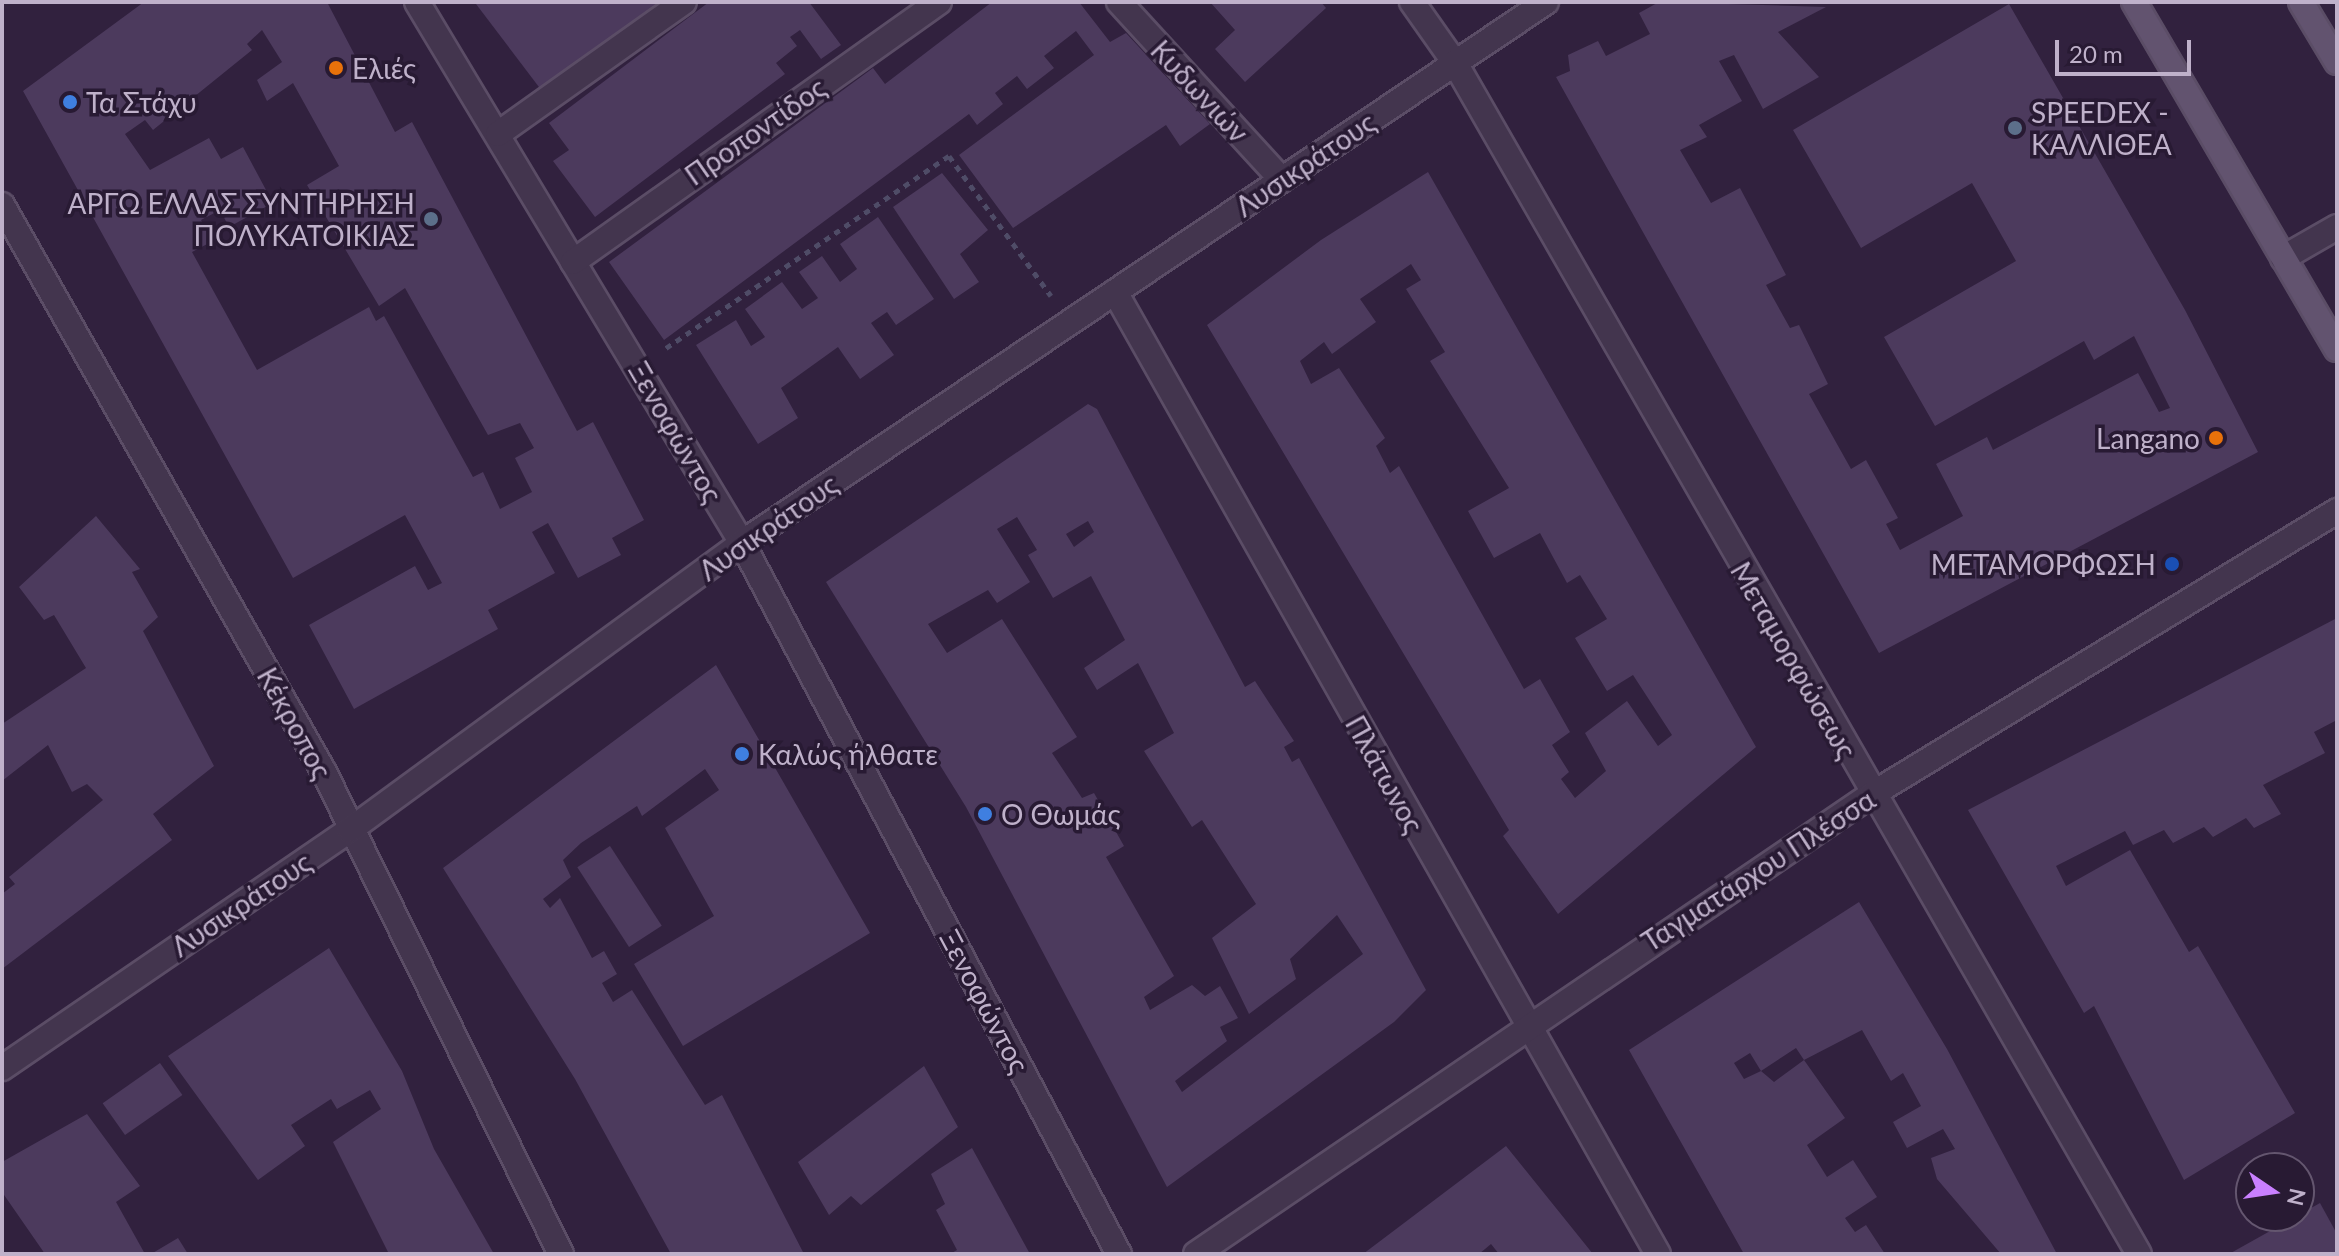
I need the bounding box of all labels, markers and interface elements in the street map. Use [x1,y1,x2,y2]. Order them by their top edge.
scale bar [2059,24,2195,74]
street label: Κυδωνιών [1144,33,1256,149]
text: 20 m [2069,39,2123,68]
place label: Ελιές [352,51,416,85]
marker: Ελιές [327,59,345,77]
street label: Προποντίδος [678,70,832,192]
place label: Τα Στάχυ [86,85,197,119]
marker: Τα Στάχυ [61,93,79,111]
place label: SPEEDEX - ΚΑΛΛΙΘΕΑ [2031,95,2172,161]
street label: Λυσικράτους [1229,105,1381,223]
marker: SPEEDEX - ΚΑΛΛΙΘΕΑ [2006,119,2024,137]
place label: ΑΡΓΩ ΕΛΛΑΣ ΣΥΝΤΗΡΗΣΗ ΠΟΛΥΚΑΤΟΙΚΙΑΣ [68,186,415,252]
marker: ΑΡΓΩ ΕΛΛΑΣ ΣΥΝΤΗΡΗΣΗ ΠΟΛΥΚΑΤΟΙΚΙΑΣ [422,210,440,228]
street label: Ξενοφώντος [622,356,730,508]
place label: Langano [2096,421,2200,455]
marker: Langano [2207,429,2225,447]
street label: Λυσικράτους [692,467,844,587]
place label: ΜΕΤΑΜΟΡΦΩΣΗ [1931,547,2156,581]
marker: ΜΕΤΑΜΟΡΦΩΣΗ [2163,555,2181,573]
street label: Μεταμορφώσεως [1724,556,1864,764]
street label: Κέκροπος [251,661,339,785]
street label: Πλάτωνος [1339,709,1431,839]
place label: Καλώς ήλθατε [758,737,938,771]
marker: Καλώς ήλθατε [733,745,751,763]
street label: Ταγματάρχου Πλέσσα [1635,782,1881,958]
place label: Ο Θωμάς [1001,797,1120,831]
marker: Ο Θωμάς [976,805,994,823]
street label: Λυσικράτους [165,845,317,963]
street label: Ξενοφώντος [933,924,1037,1078]
north arrow [2235,1152,2315,1232]
text: N [2282,1186,2312,1208]

